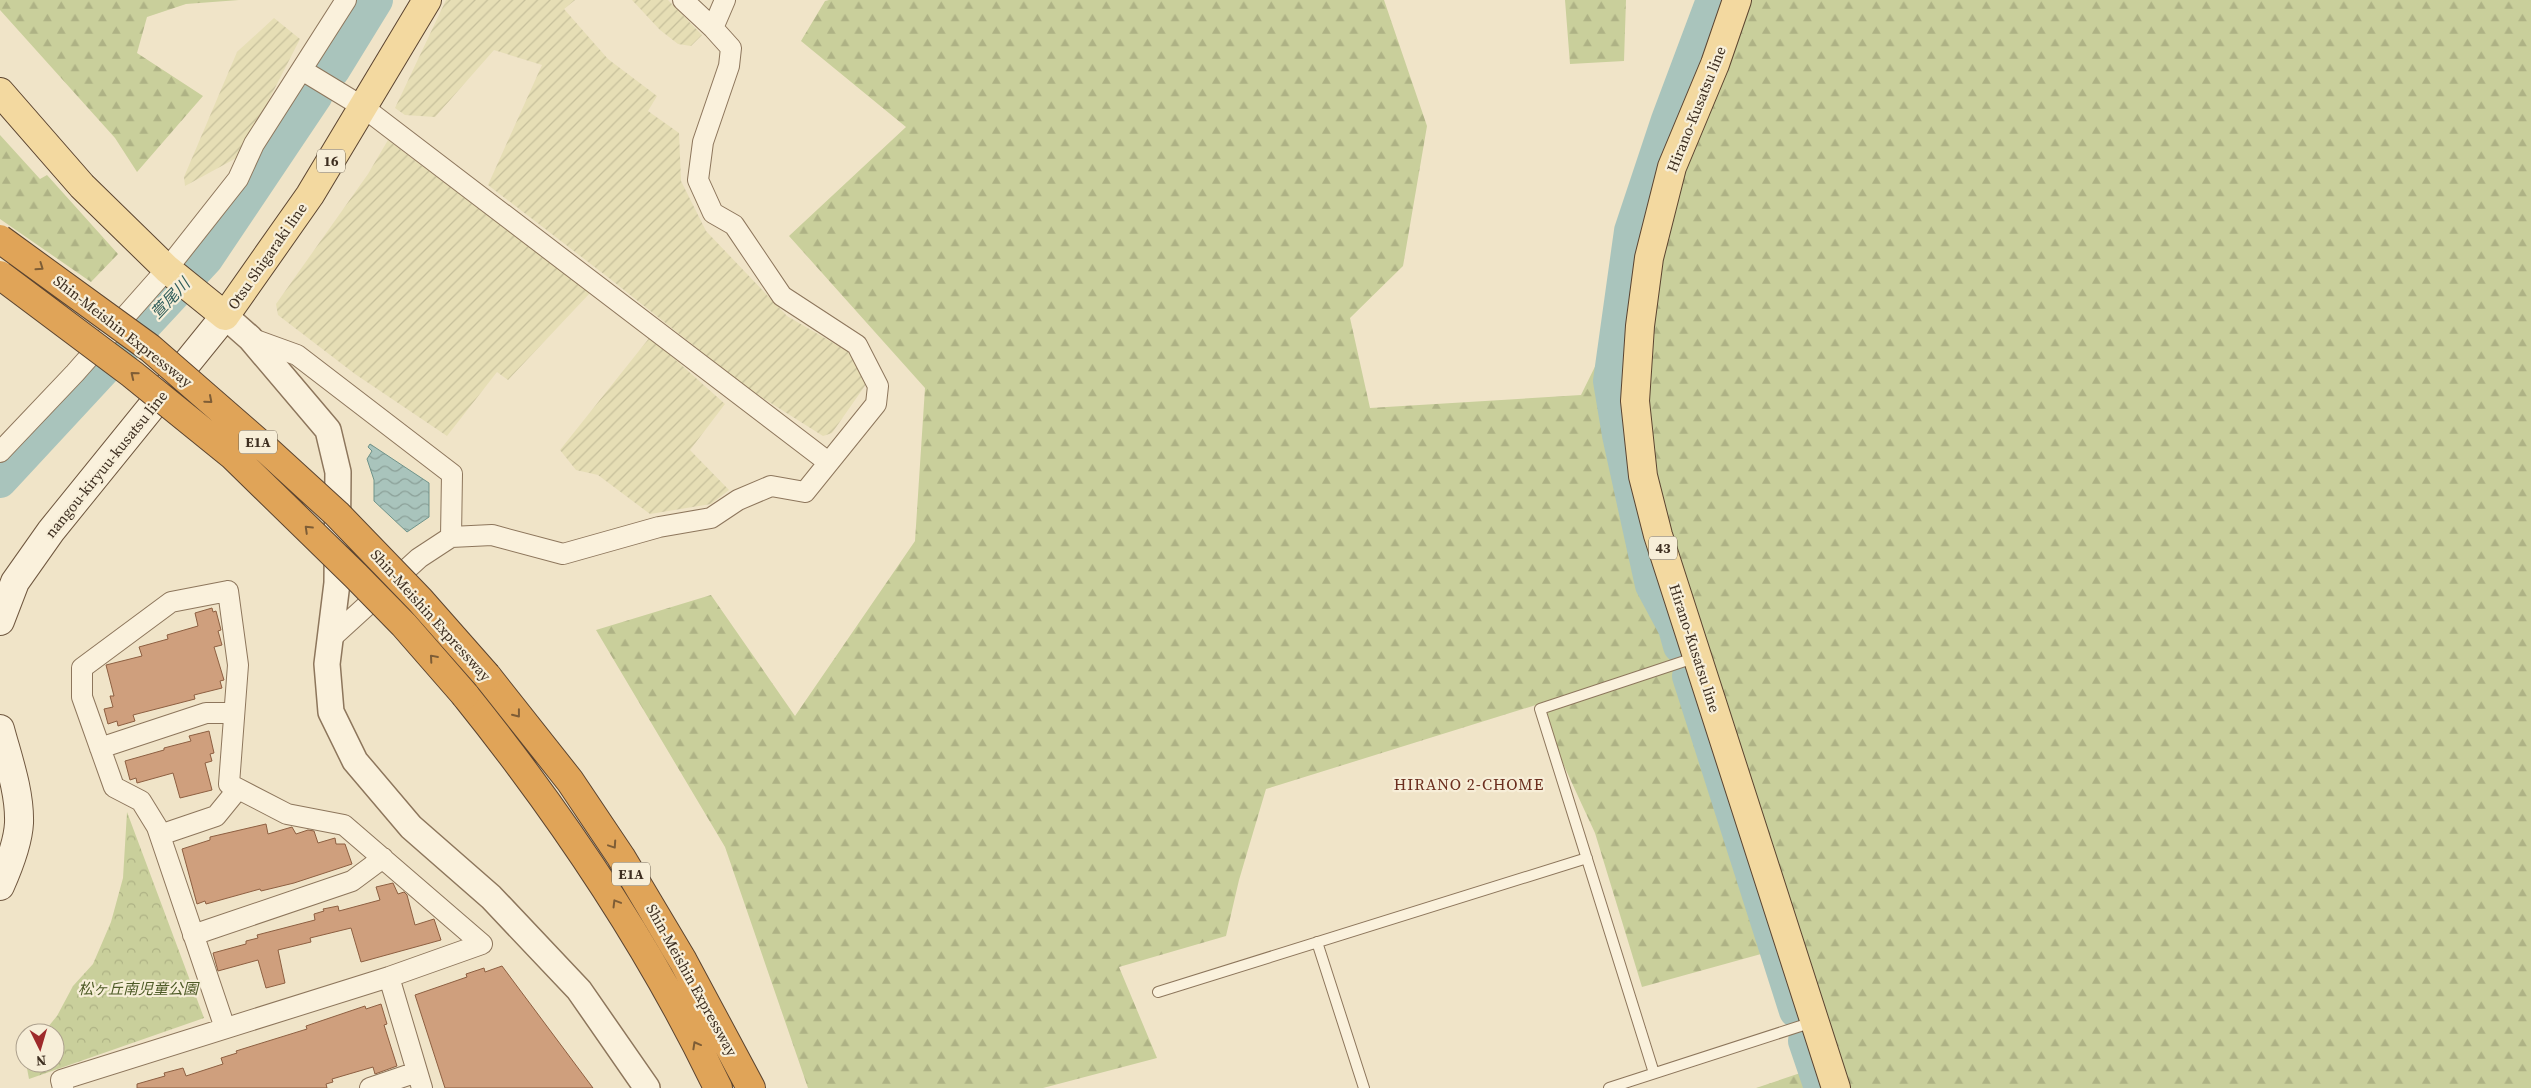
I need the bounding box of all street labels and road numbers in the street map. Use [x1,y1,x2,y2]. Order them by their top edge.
street label: Hirano-Kusatsu line [1661,43,1731,175]
road number: 16 [317,150,345,172]
street label: Otsu Shigaraki line [222,198,312,314]
street label: Shin-Meishin Expressway [49,270,197,392]
street label: nangou-kiryuu-kusatsu line [40,386,172,542]
road number: E1A [239,431,277,454]
road number: 43 [1649,536,1677,560]
street label: Shin-Meishin Expressway [366,544,496,686]
street label: Hirano-Kusatsu line [1664,581,1726,715]
road number: E1A [612,862,650,886]
street label: Shin-Meishin Expressway [641,900,743,1060]

